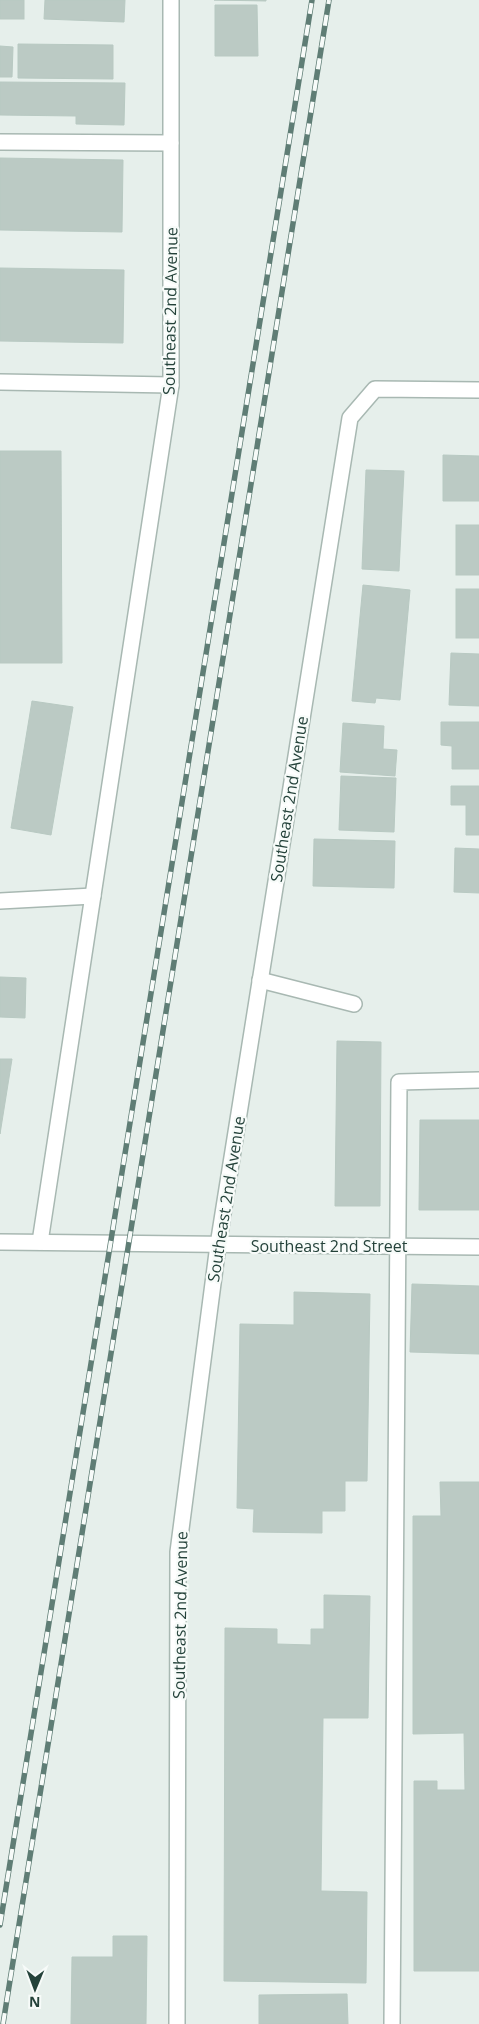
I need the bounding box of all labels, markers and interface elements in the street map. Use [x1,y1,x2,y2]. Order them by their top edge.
street label: Southeast 2nd Avenue [158,227,182,395]
street label: Southeast 2nd Avenue [265,714,313,884]
street label: Southeast 2nd Avenue [202,1114,250,1284]
street label: Southeast 2nd Street [251,1235,408,1257]
street label: Southeast 2nd Avenue [168,1531,192,1699]
north arrow [10,1964,60,2014]
text: N [29,1993,41,2012]

